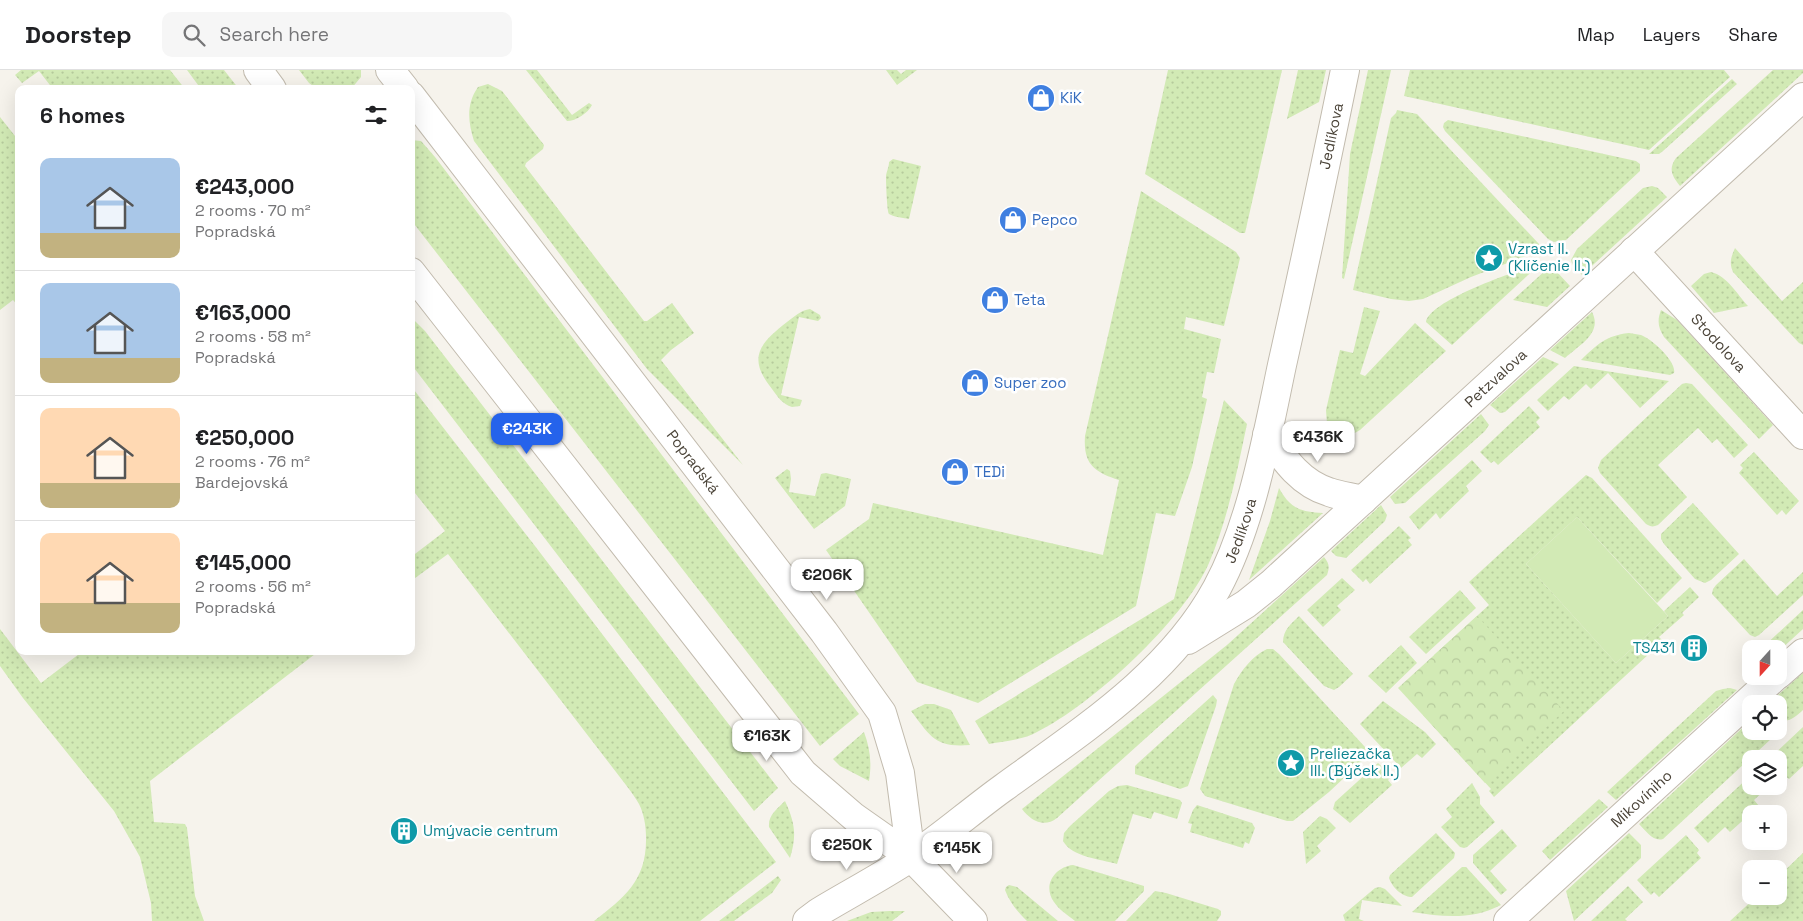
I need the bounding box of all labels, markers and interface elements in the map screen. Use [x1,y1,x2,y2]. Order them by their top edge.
search box [162,12,512,57]
text: Doorstep [25,19,132,50]
icon: search [180,21,208,49]
text: Search here [220,22,329,47]
text: Map [1577,23,1615,46]
text: Layers [1643,23,1700,46]
text: Share [1728,23,1778,46]
shop icon: KiK [1026,83,1056,113]
place label: KiK [1060,88,1082,107]
icon: filters [362,101,390,129]
street label: Jedlíkova [1315,101,1347,171]
text: 6 homes [40,102,125,129]
text: €243,000 [195,173,294,200]
icon: home [80,178,140,238]
text: 2 rooms · 70 m² [195,200,311,221]
shop icon: Pepco [998,205,1028,235]
place label: Pepco [1032,210,1078,229]
text: Popradská [195,221,276,242]
place label: Vzrast II. (Klíčenie II.) [1508,239,1590,276]
place icon: Vzrast II. (Klíčenie II.) [1474,243,1504,273]
shop icon: Teta [980,285,1010,315]
place label: Teta [1014,290,1046,309]
text: €163,000 [195,299,291,326]
icon: home [80,303,140,363]
street label: Stodolova [1687,309,1751,376]
text: 2 rooms · 58 m² [195,326,311,347]
street label: Petzvalova [1460,344,1531,411]
text: Popradská [195,347,276,368]
shop icon: Super zoo [960,368,990,398]
place label: Super zoo [994,373,1067,392]
pin: €243K [492,412,562,455]
text: €243K [502,418,552,439]
pin: €436K [1283,420,1353,463]
text: €250,000 [195,424,294,451]
street label: Popradská [663,426,724,498]
text: €436K [1293,426,1343,447]
icon: home [80,428,140,488]
text: 2 rooms · 76 m² [195,451,310,472]
shop icon: TEDi [940,457,970,487]
place label: TEDi [974,462,1005,481]
text: Bardejovská [195,472,288,493]
street label: Jedlíkova [1220,496,1260,566]
text: €145,000 [195,549,291,576]
icon: home [80,553,140,613]
pin: €206K [792,558,862,601]
text: €206K [802,564,852,585]
text: 2 rooms · 56 m² [195,576,311,597]
text: Popradská [195,597,276,618]
building icon: TS431 [1679,633,1709,663]
place label: TS431 [1633,638,1675,657]
north arrow [1742,640,1788,685]
map controls [1742,640,1787,905]
button: locate [1742,695,1787,740]
pin: €163K [732,720,802,762]
text: €163K [743,725,791,746]
place label: Preliezačka III. (Býček II.) [1310,744,1399,781]
place icon: Preliezačka III. (Býček II.) [1276,748,1306,778]
button: layers [1742,750,1787,795]
street label: Mikovíniho [1607,766,1676,831]
button: + [1742,805,1787,850]
building icon: Umývacie centrum [389,816,419,846]
place label: Umývacie centrum [423,821,558,840]
pin: €250K [812,828,882,871]
pin: €145K [922,832,992,874]
text: €250K [822,834,872,855]
text: €145K [933,837,981,858]
button: − [1742,860,1787,905]

